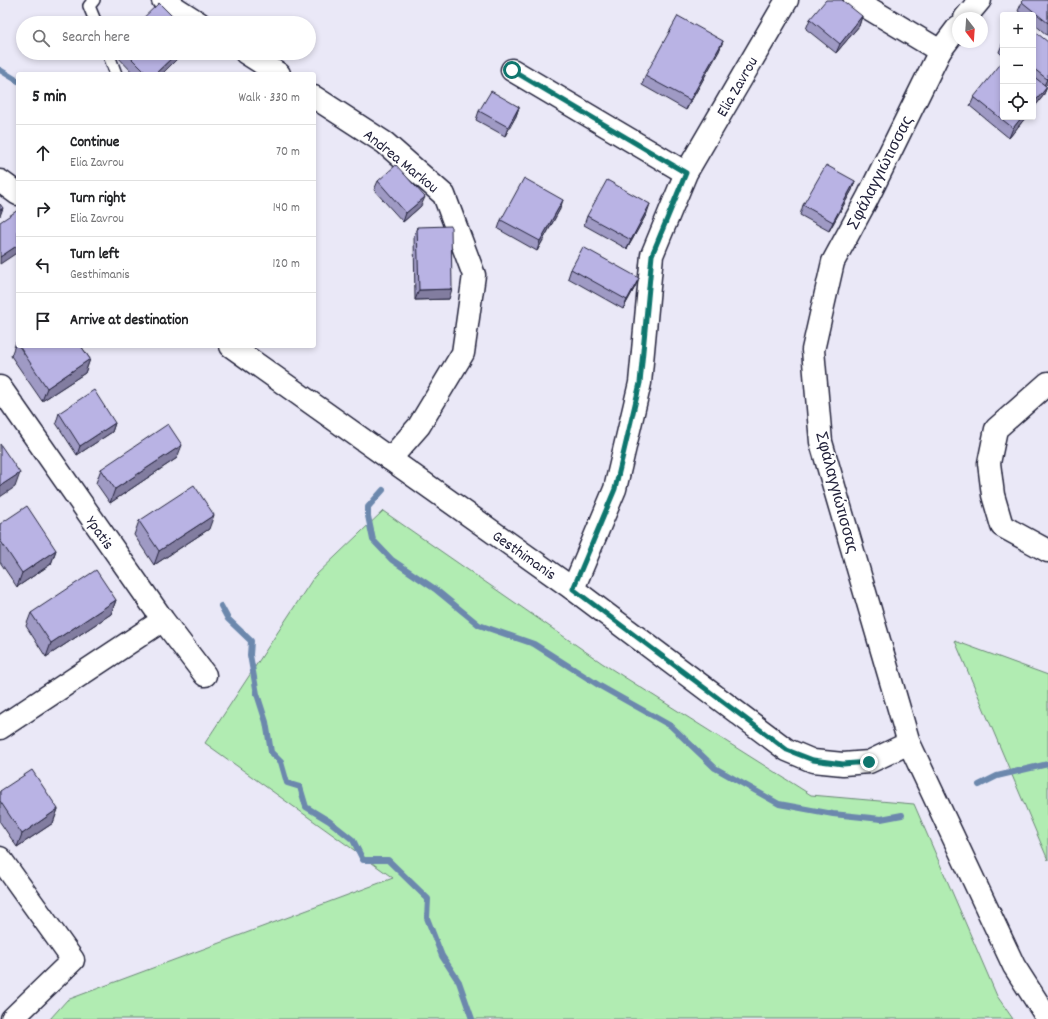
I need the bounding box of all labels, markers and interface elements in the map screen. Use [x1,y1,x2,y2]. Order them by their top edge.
north arrow [952,12,988,48]
map controls [1000,12,1036,120]
button: + [1000,12,1036,48]
search box [16,16,316,60]
icon: search [30,27,52,49]
text: Search here [62,27,130,49]
button: − [1000,48,1036,84]
street label: Elia Zavrou [712,53,765,122]
route start [503,61,521,79]
button: locate [1000,84,1036,120]
text: 5 min [32,86,66,110]
text: Walk · 330 m [239,89,300,108]
street label: Σφάλαγγιώτισσας [843,112,920,234]
street label: Andrea Markou [358,124,443,200]
text: Continue [70,132,119,154]
icon: ahead [32,142,54,164]
text: 70 m [276,143,300,162]
text: Elia Zavrou [70,154,124,173]
text: Turn right [70,188,126,210]
icon: right [32,198,54,220]
text: 140 m [273,199,300,218]
text: Elia Zavrou [70,210,124,229]
text: Turn left [70,244,119,266]
icon: left [32,254,54,276]
text: 120 m [272,255,300,274]
text: Gesthimanis [70,266,130,285]
icon: arrive [32,310,54,332]
text: Arrive at destination [70,310,188,332]
street label: Σφάλαγγιώτισσας [808,429,863,556]
street label: Ypatis [79,512,119,555]
street label: Gesthimanis [487,526,561,587]
route end [860,753,878,771]

